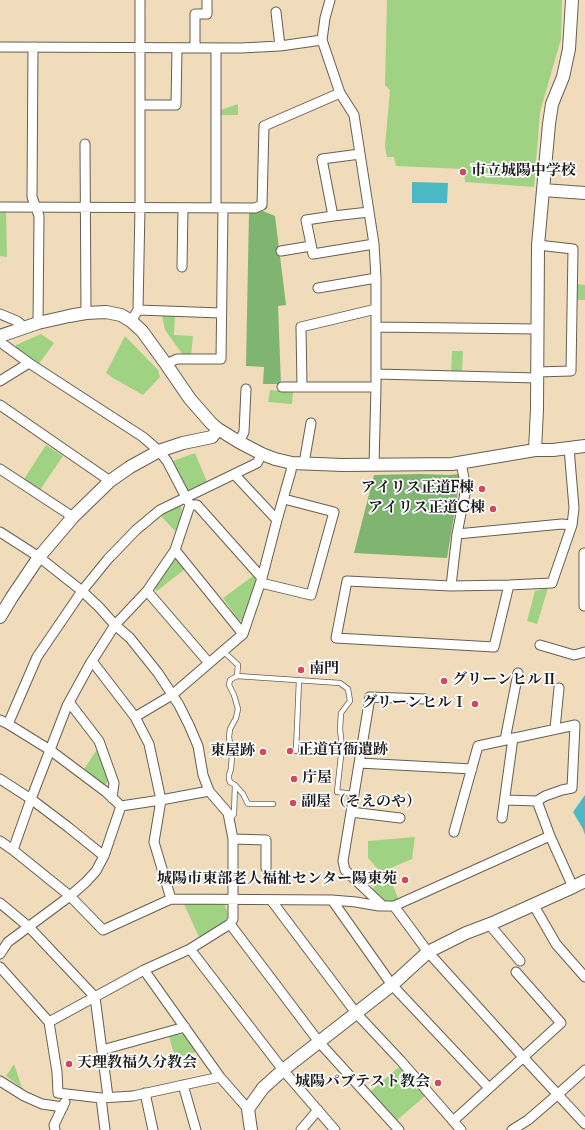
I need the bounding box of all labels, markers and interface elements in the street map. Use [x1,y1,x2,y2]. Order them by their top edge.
place label: 市立城陽中学校 [471,163,576,181]
marker: 市立城陽中学校 [458,167,468,177]
place label: アイリス正道F棟 [361,480,474,498]
marker: アイリス正道F棟 [477,484,487,494]
place label: アイリス正道C棟 [368,500,485,518]
marker: アイリス正道C棟 [488,504,498,514]
place label: 南門 [309,661,339,679]
marker: 南門 [296,665,306,675]
place label: グリーンヒルⅡ [452,672,557,690]
marker: グリーンヒルⅡ [439,676,449,686]
place label: グリーンヒルⅠ [362,695,467,713]
marker: グリーンヒルⅠ [470,699,480,709]
place label: 正道官衙遺跡 [298,742,388,760]
place label: 東屋跡 [210,743,255,761]
marker: 正道官衙遺跡 [285,746,295,756]
marker: 東屋跡 [258,747,268,757]
place label: 庁屋 [302,770,332,788]
marker: 庁屋 [289,774,299,784]
place label: 副屋（そえのや） [301,794,421,812]
marker: 副屋（そえのや） [288,798,298,808]
place label: 城陽市東部老人福祉センター陽東苑 [157,871,397,889]
marker: 城陽市東部老人福祉センター陽東苑 [400,875,410,885]
place label: 天理教福久分教会 [77,1055,197,1073]
marker: 天理教福久分教会 [64,1059,74,1069]
place label: 城陽パブテスト教会 [295,1074,430,1092]
marker: 城陽パブテスト教会 [433,1078,443,1088]

